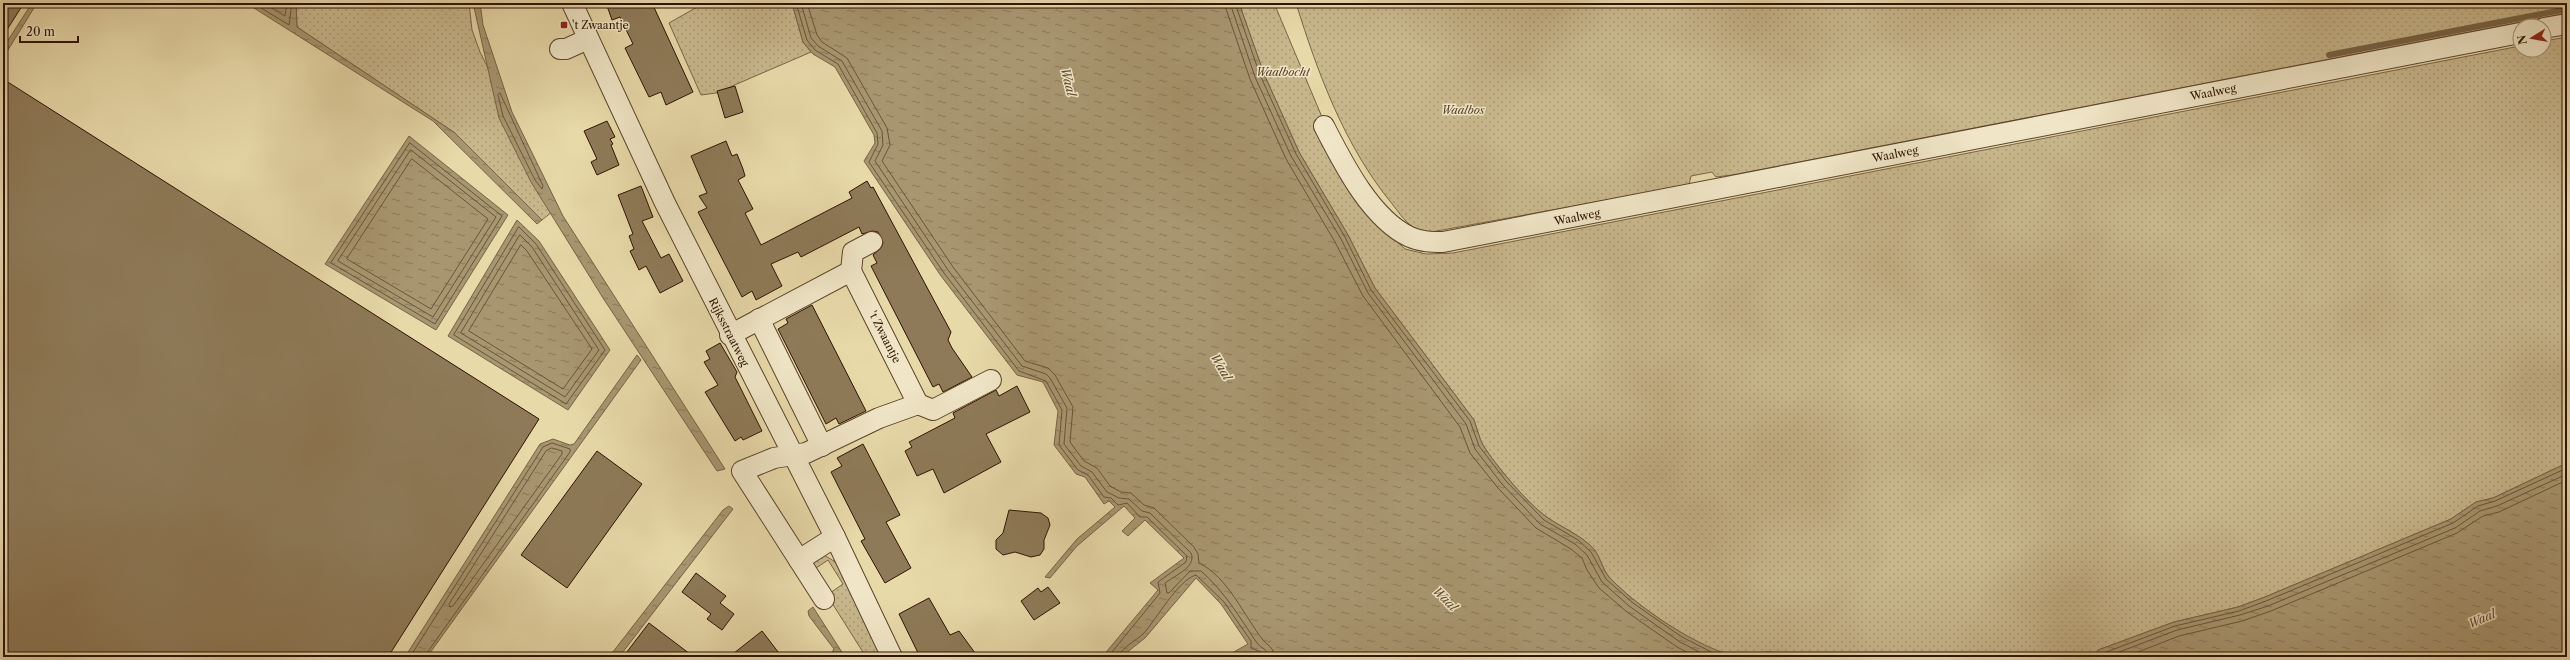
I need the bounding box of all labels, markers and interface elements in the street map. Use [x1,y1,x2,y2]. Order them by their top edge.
scale bar [20,18,78,44]
place label: 't Zwaantje [572,18,629,32]
north arrow [2512,18,2552,58]
marker: 't Zwaantje [559,20,569,30]
text: 20 m [26,24,55,39]
text: N [2514,33,2530,46]
park label: Waalbocht [1256,65,1311,79]
water label: Waal [1058,66,1080,99]
street label: Waalweg [2188,81,2237,104]
park label: Waalbos [1441,103,1485,117]
street label: Waalweg [1870,143,1919,166]
street label: Waalweg [1552,206,1601,229]
street label: Rijksstraatweg [706,295,752,369]
street label: 't Zwaantje [866,309,904,365]
water label: Waal [1208,351,1236,384]
water label: Waal [1430,583,1462,615]
water label: Waal [2466,605,2499,631]

